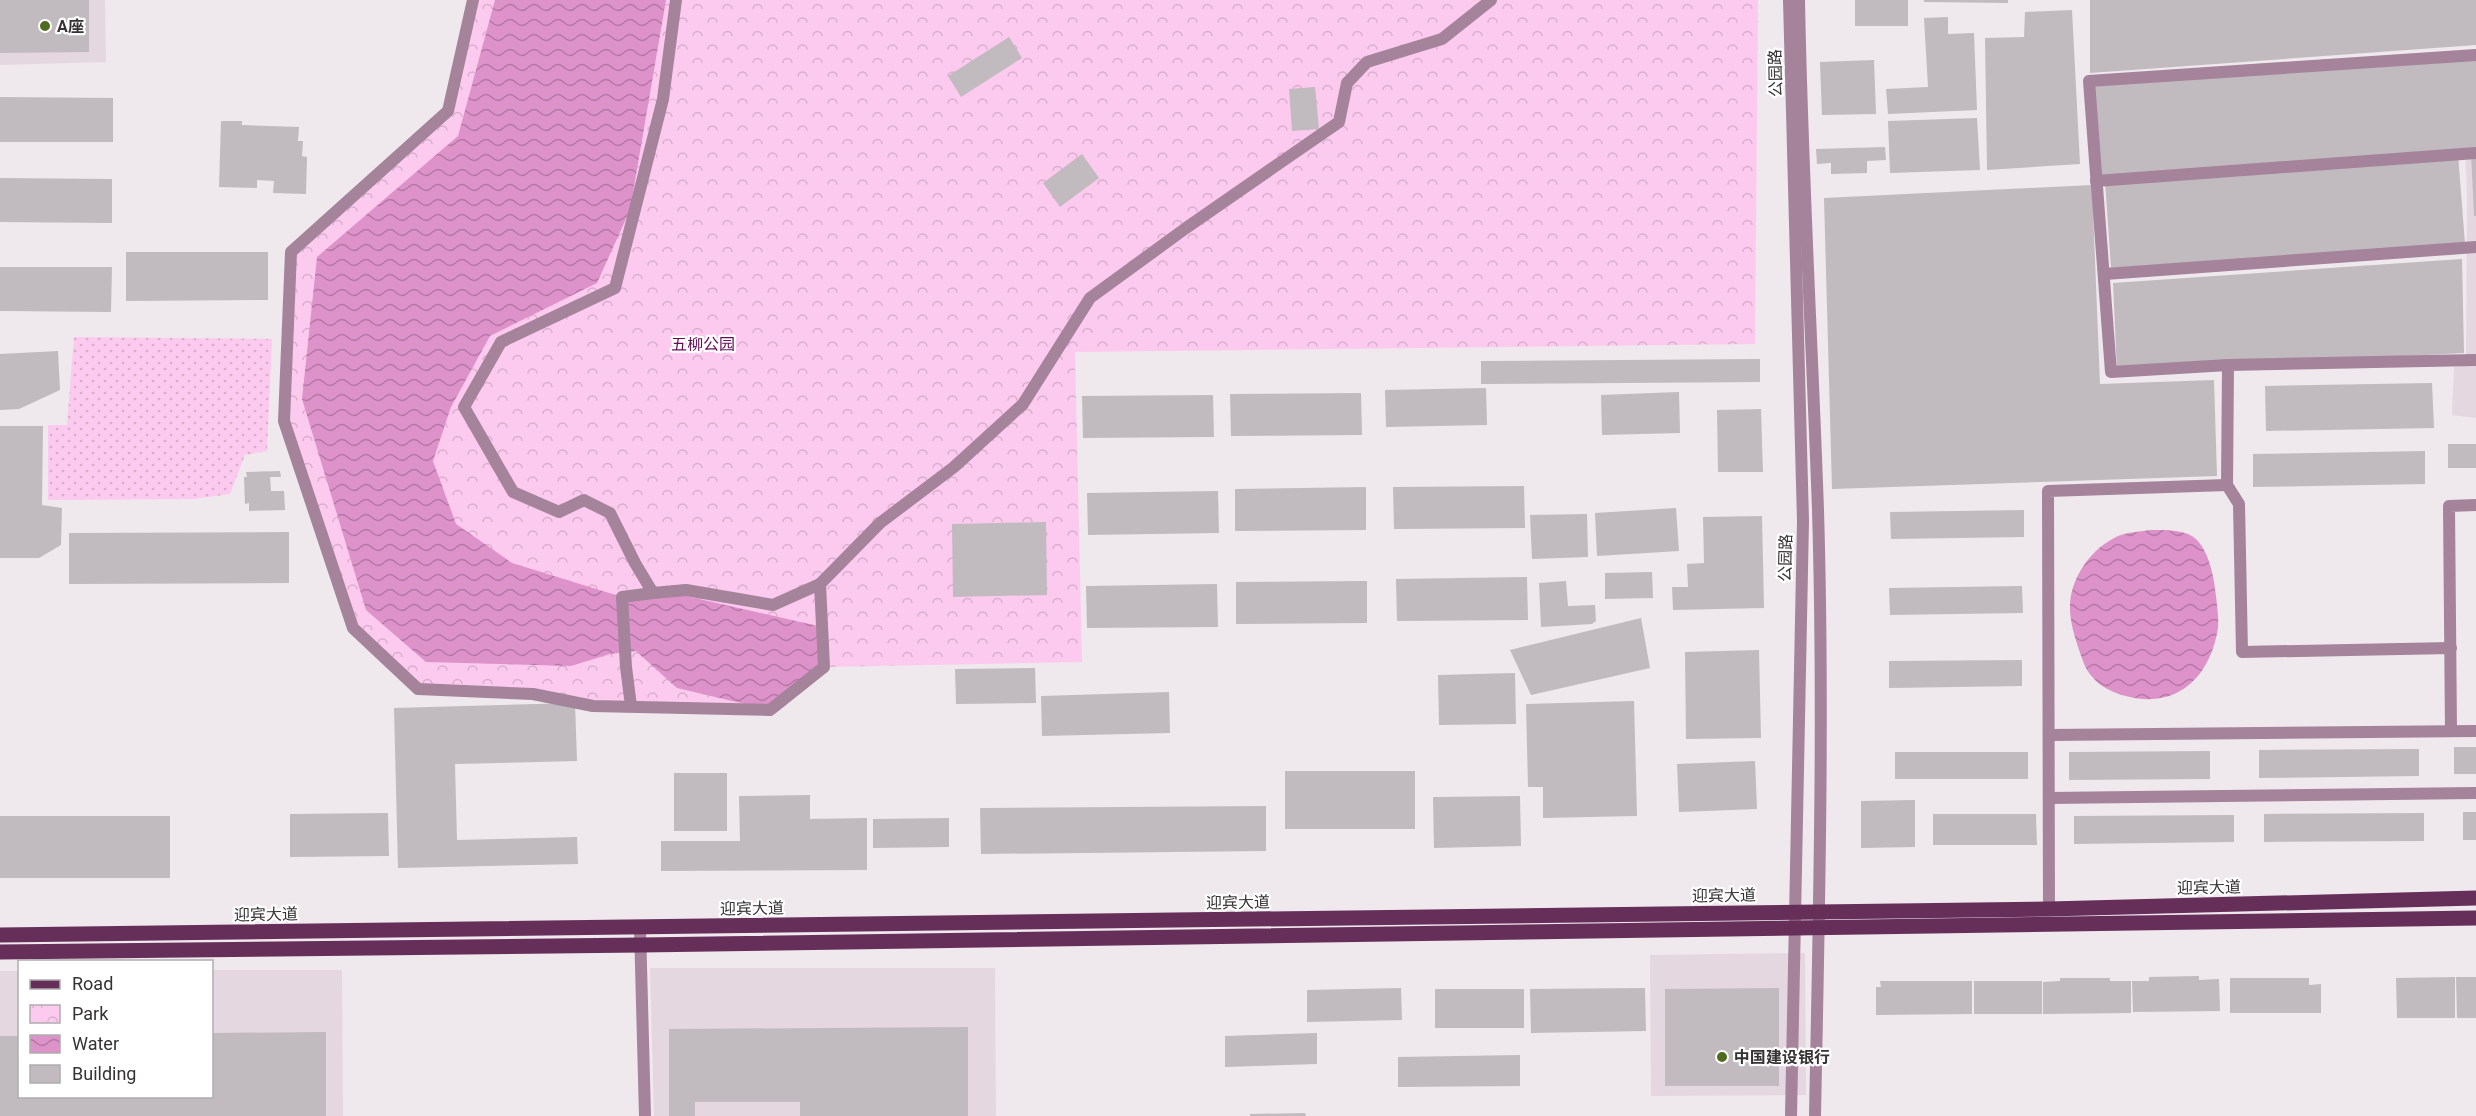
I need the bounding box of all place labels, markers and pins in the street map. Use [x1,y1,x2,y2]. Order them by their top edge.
place label: A座 [57,17,84,36]
marker: A座 [38,19,52,33]
place label: 中国建设银行 [1734,1048,1830,1067]
marker: 中国建设银行 [1715,1050,1729,1064]

